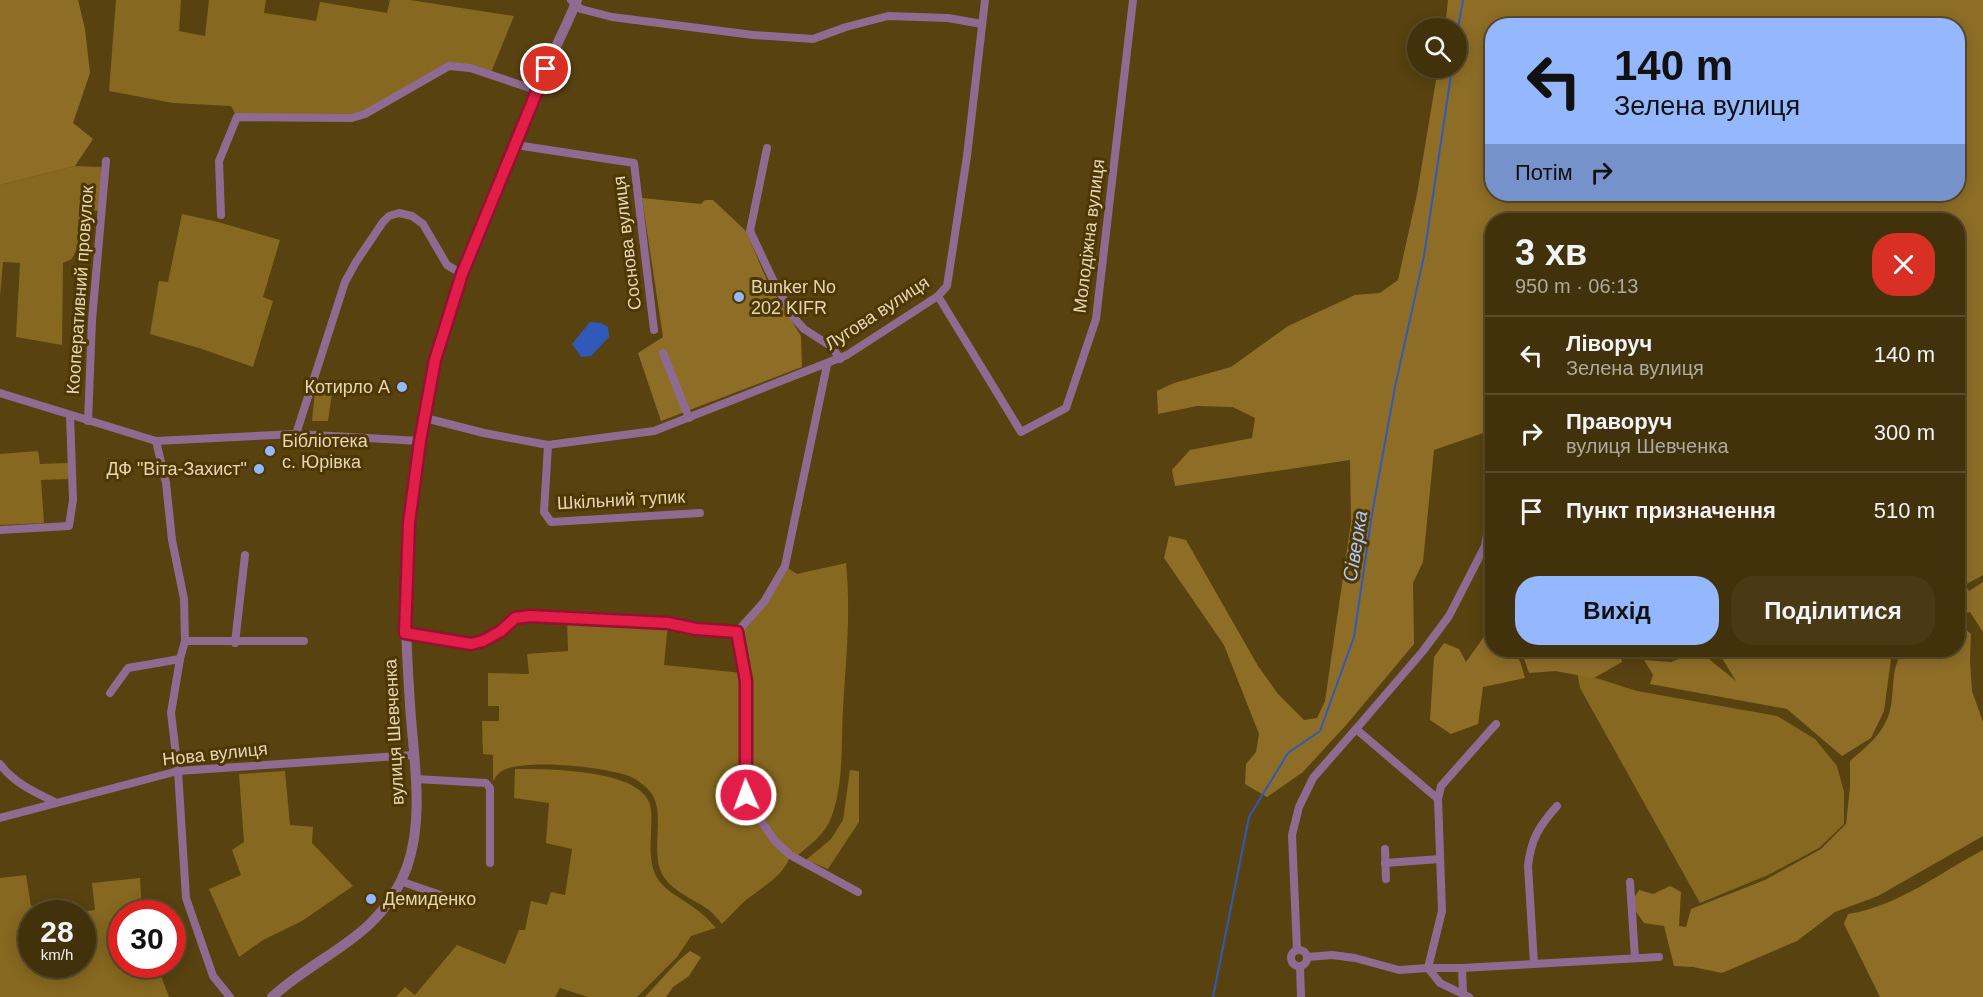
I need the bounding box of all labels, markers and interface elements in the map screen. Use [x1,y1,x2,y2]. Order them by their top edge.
map controls [1407,18,1467,78]
button: search [1407,18,1467,78]
icon: left [1515,42,1593,120]
text: 140 m [1614,42,1733,89]
pin [520,43,571,94]
icon: arrive [529,52,562,85]
text: Зелена вулиця [1614,91,1800,121]
icon: right [1585,156,1618,189]
street label: Молодіжна вулиця [1070,158,1108,314]
text: Потім [1515,160,1573,185]
street label: Соснова вулиця [609,175,645,311]
street label: Кооперативний провулок [63,185,97,395]
text: 3 хв [1515,232,1587,273]
button: close [1872,233,1935,296]
street label: Лугова вулиця [821,272,933,354]
text: 950 m · 06:13 [1515,275,1638,297]
place label: Bunker No 202 KIFR [751,277,836,318]
marker: Bunker No 202 KIFR [732,290,746,304]
text: Ліворуч [1566,331,1652,356]
icon: left [1515,339,1548,372]
text: 140 m [1874,342,1935,367]
text: Зелена вулиця [1566,357,1704,379]
place label: Котирло А [304,377,390,397]
marker: Котирло А [395,380,409,394]
text: Праворуч [1566,409,1672,434]
icon: right [1515,417,1548,450]
text: 300 m [1874,420,1935,445]
place label: Бібліотека с. Юрівка [282,431,369,472]
text: вулиця Шевченка [1566,435,1729,457]
marker: Бібліотека с. Юрівка [263,444,277,458]
place label: ДФ "Віта-Захист" [107,459,247,479]
marker: ДФ "Віта-Захист" [252,462,266,476]
street label: Шкільний тупик [556,487,686,513]
icon: arrive [1515,495,1548,528]
text: Пункт призначення [1566,498,1776,523]
text: 510 m [1874,498,1935,523]
water label: Сіверка [1339,509,1371,583]
button: Вихід [1515,576,1719,645]
button: Поділитися [1731,576,1935,645]
street label: вулиця Шевченка [380,657,408,806]
street label: Нова вулиця [161,739,269,769]
position arrow [714,763,778,827]
place label: Демиденко [383,889,476,909]
marker: Демиденко [364,892,378,906]
speed limit sign: 30 [108,900,186,978]
text: 28 [40,915,74,948]
text: km/h [41,946,73,963]

